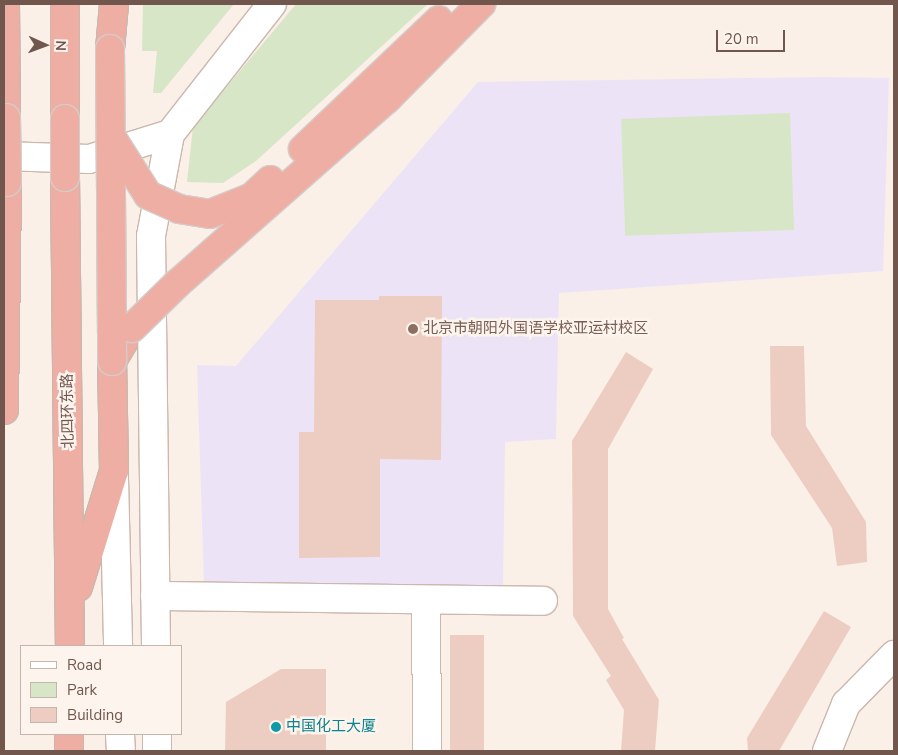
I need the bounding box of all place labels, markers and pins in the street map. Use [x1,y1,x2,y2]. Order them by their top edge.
place label: 北京市朝阳外国语学校亚运村校区 [423,320,648,338]
marker: 北京市朝阳外国语学校亚运村校区 [407,323,419,335]
place label: 中国化工大厦 [286,718,376,736]
marker: 中国化工大厦 [270,721,282,733]

